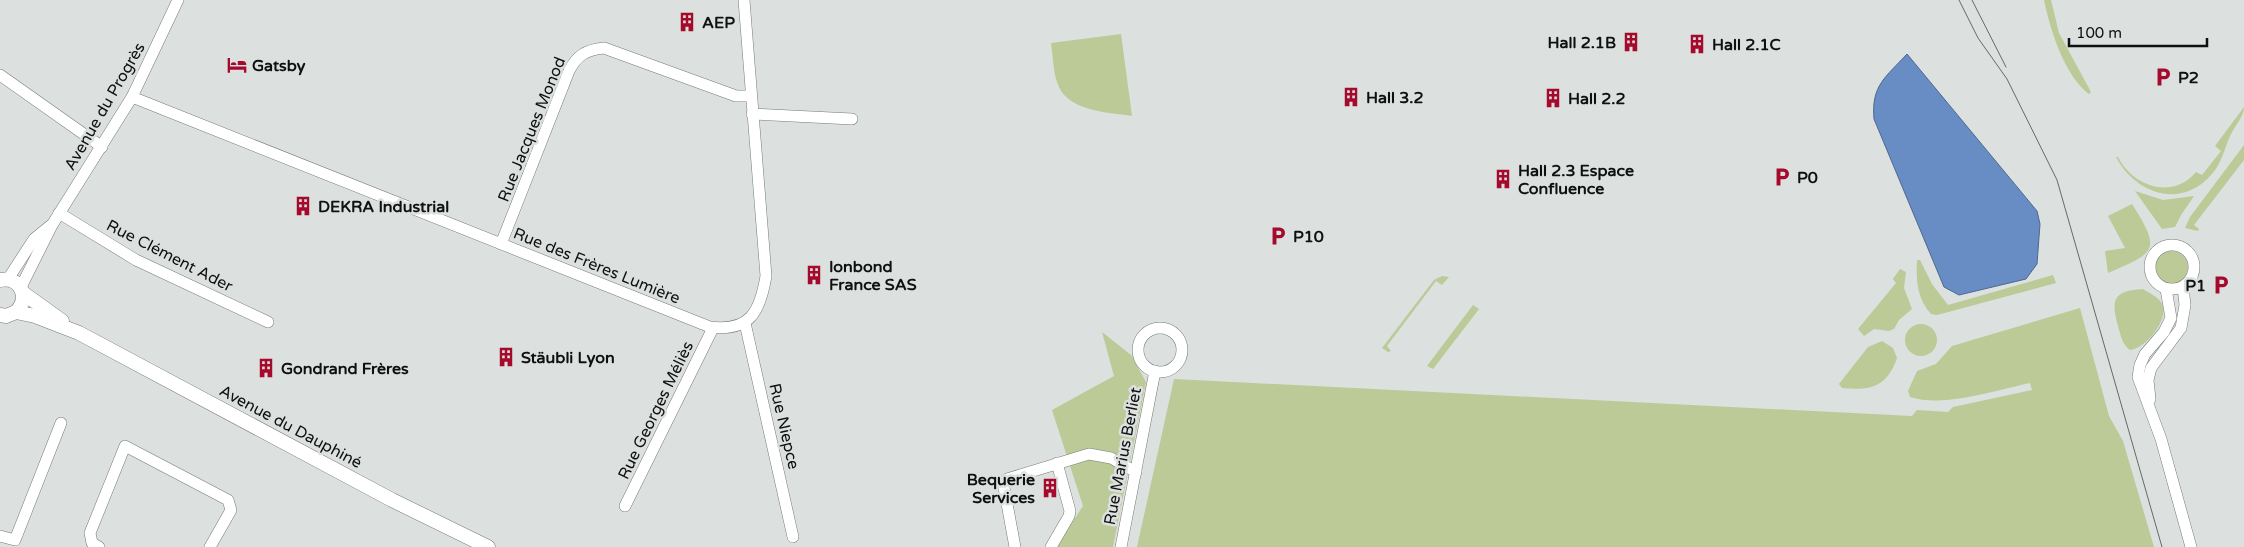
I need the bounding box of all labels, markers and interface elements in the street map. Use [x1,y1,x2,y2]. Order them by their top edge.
building icon: AEP [676,11,698,33]
place label: AEP [702,13,735,33]
scale bar [2069,15,2206,47]
text: 100 m [2076,24,2122,42]
building icon: Hall 2.1B [1620,31,1642,53]
place label: Hall 2.1B [1547,33,1616,53]
building icon: Hall 2.1C [1686,33,1708,55]
place label: Hall 2.1C [1712,35,1781,55]
street label: Avenue du Progrès [60,39,150,174]
hotel icon: Gatsby [226,54,248,76]
street label: Rue Jacques Monod [494,54,570,205]
place label: Gatsby [252,56,306,76]
parking icon: P2 [2152,66,2174,88]
place label: P2 [2178,68,2199,88]
building icon: Hall 3.2 [1340,86,1362,108]
building icon: Hall 2.2 [1542,87,1564,109]
place label: Hall 3.2 [1366,88,1423,108]
place label: Hall 2.2 [1568,89,1625,109]
place label: Hall 2.3 Espace Confluence [1518,161,1634,199]
parking icon: P0 [1771,166,1793,188]
building icon: Hall 2.3 Espace Confluence [1492,168,1514,190]
place label: P0 [1797,168,1818,188]
building icon: DEKRA Industrial [292,195,314,217]
place label: DEKRA Industrial [318,197,449,217]
street label: Rue Clément Ader [103,215,237,297]
street label: Rue des Frères Lumière [510,223,683,309]
parking icon: P10 [1267,225,1289,247]
place label: P10 [1293,227,1324,247]
place label: Ionbond France SAS [829,257,917,295]
building icon: Ionbond France SAS [803,264,825,286]
parking icon: P1 [2210,274,2232,296]
place label: P1 [2185,276,2206,296]
street label: Rue Georges Méliès [614,338,698,483]
building icon: Stäubli Lyon [495,346,517,368]
place label: Stäubli Lyon [521,348,615,368]
building icon: Gondrand Frères [255,357,277,379]
place label: Gondrand Frères [281,359,409,379]
street label: Avenue du Dauphiné [216,381,365,473]
street label: Rue Niepce [764,381,804,471]
street label: Rue Marius Berliet [1100,386,1146,527]
place label: Bequerie Services [967,470,1035,508]
building icon: Bequerie Services [1039,477,1061,499]

